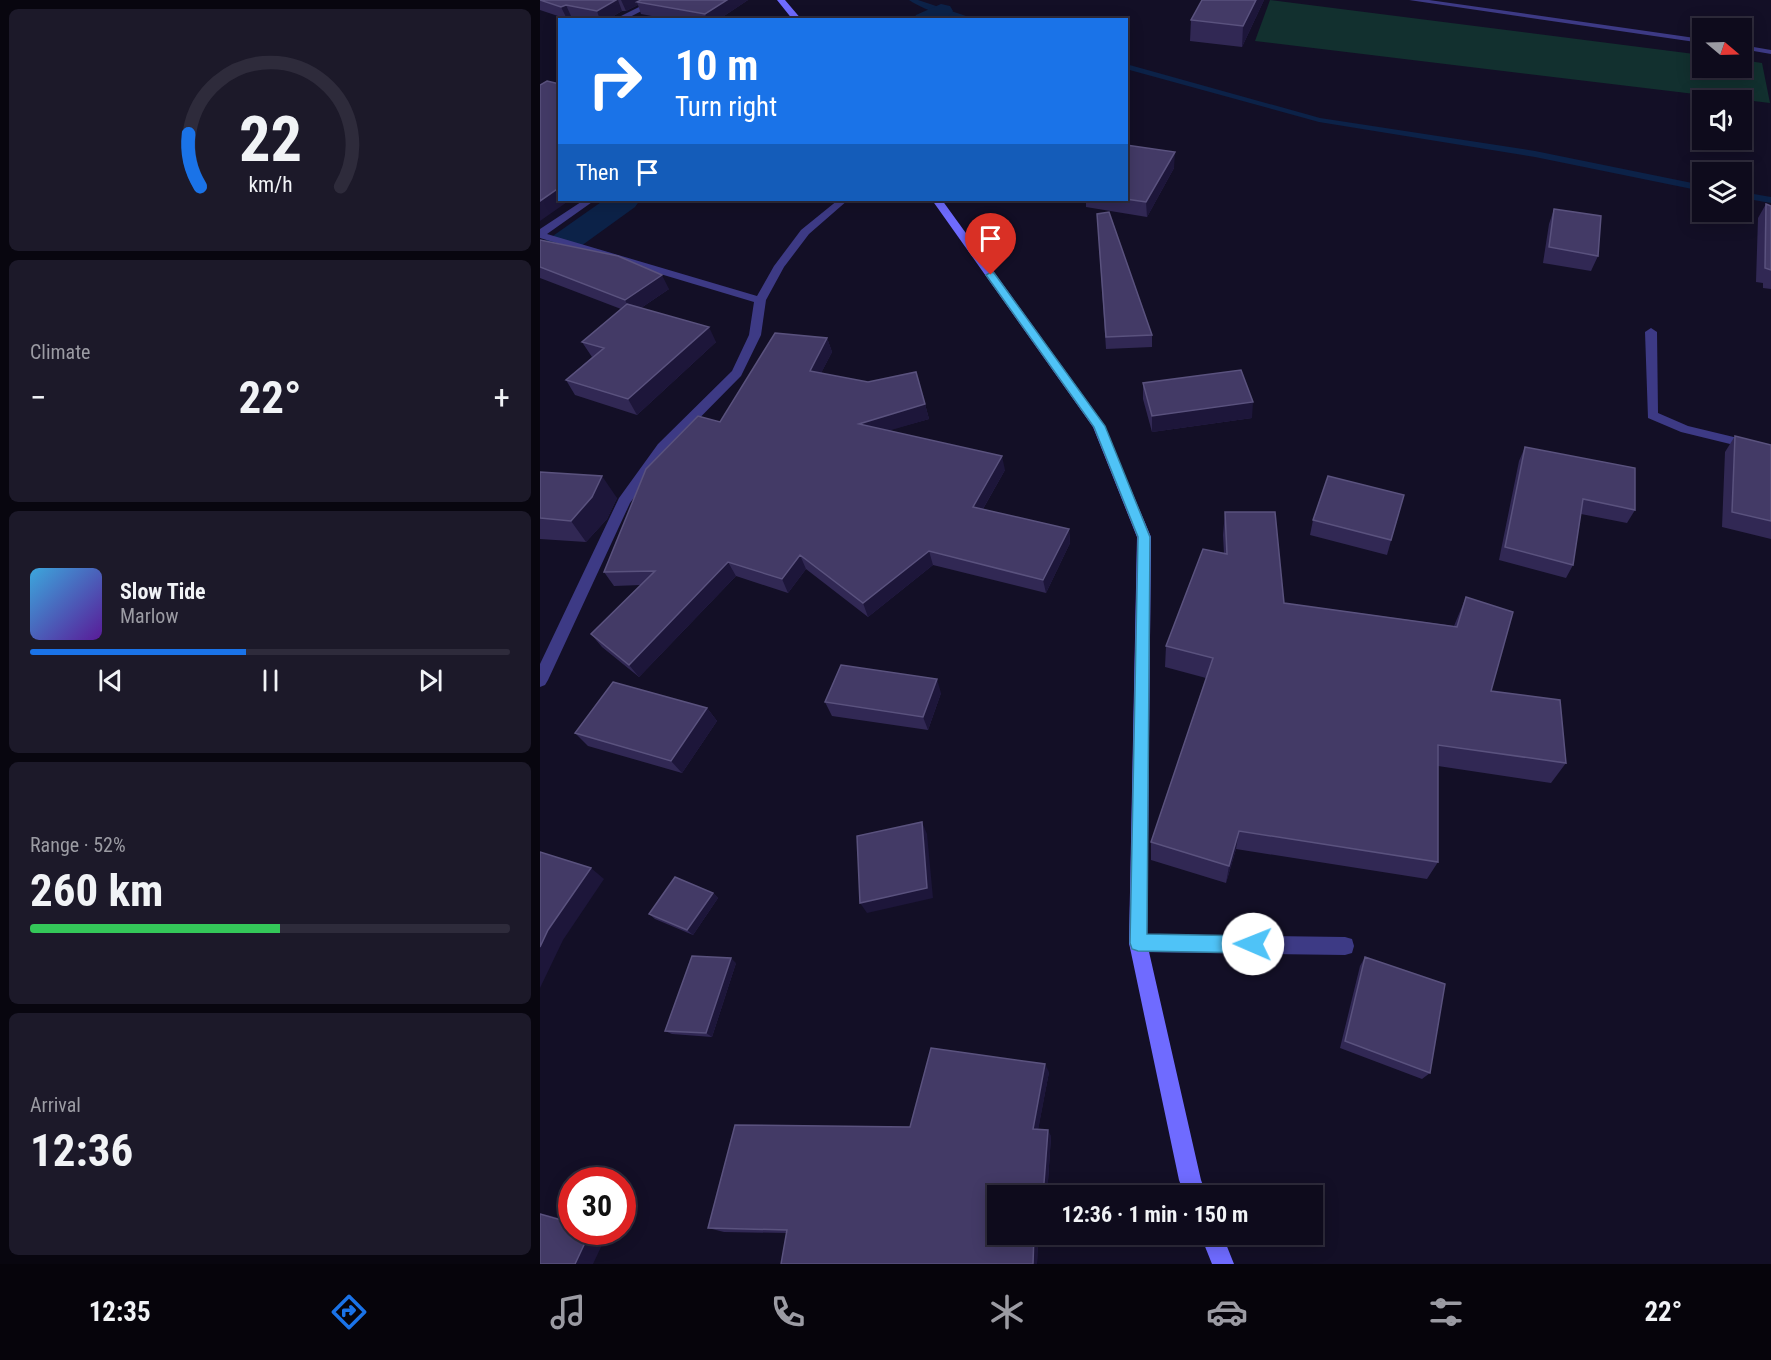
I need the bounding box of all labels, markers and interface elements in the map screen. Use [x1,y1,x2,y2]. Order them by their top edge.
north arrow [1692,18,1752,78]
map controls [1692,18,1752,222]
text: 10 m [675,41,758,90]
icon: right [576,42,654,120]
button: sound [1692,90,1752,150]
text: Turn right [675,91,777,123]
text: 22 [238,103,302,176]
icon: arrive [631,156,664,189]
text: Then [576,160,619,185]
button: layers [1692,162,1752,222]
text: km/h [248,172,292,197]
pin [965,213,1016,275]
icon: arrive [974,222,1007,255]
text: Climate [30,340,90,364]
text: 22° [239,371,302,424]
text: − [30,378,47,417]
text: + [494,378,510,417]
text: Slow Tide [120,579,206,604]
text: Marlow [120,604,178,628]
icon: previous [94,664,127,697]
icon: pause [254,664,287,697]
icon: next [414,664,447,697]
text: Range · 52% [30,833,126,857]
text: 260 km [30,864,163,917]
position arrow [1221,912,1285,976]
text: Arrival [30,1093,81,1117]
text: 12:36 [30,1124,133,1177]
speed limit sign: 30 [558,1167,636,1245]
text: 12:36 · 1 min · 150 m [1062,1202,1248,1227]
icon: directions [328,1291,370,1333]
icon: music [547,1291,589,1333]
icon: phone [767,1291,809,1333]
icon: climate [986,1291,1028,1333]
icon: car [1206,1291,1248,1333]
icon: filters [1425,1291,1467,1333]
text: 12:35 [89,1296,151,1328]
text: 22° [1644,1296,1682,1328]

